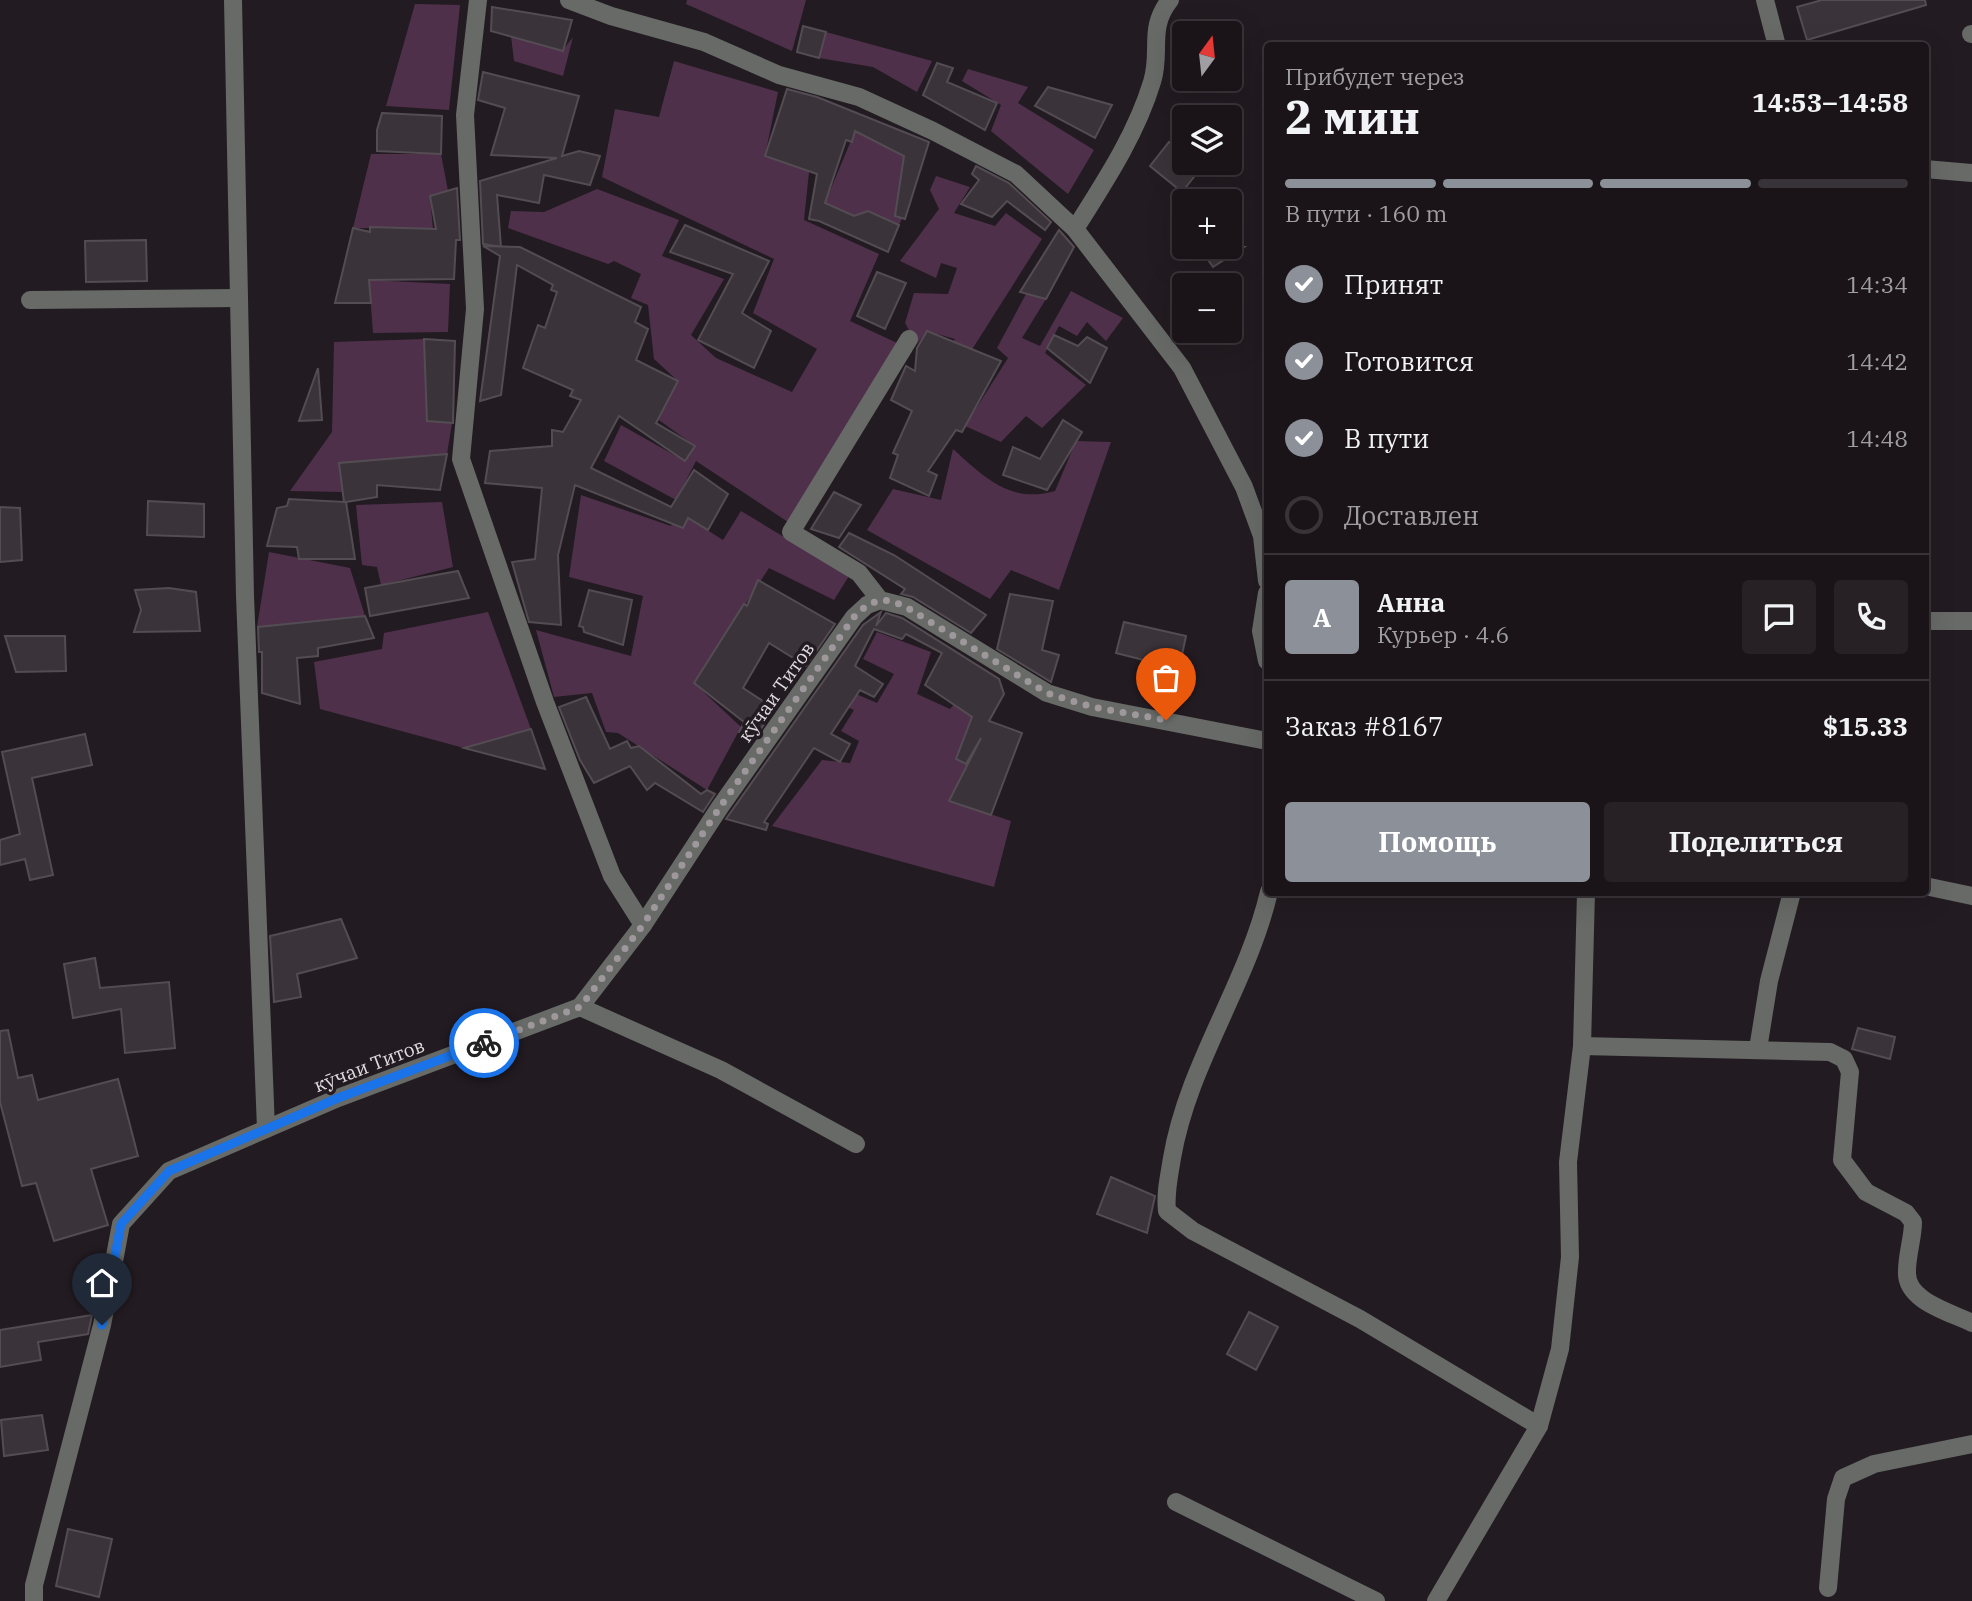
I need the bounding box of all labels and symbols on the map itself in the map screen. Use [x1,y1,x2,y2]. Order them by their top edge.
north arrow [1172,21,1242,91]
street label: кӯчаи Титов [733,637,819,747]
pin [1136,648,1196,720]
courier [449,1008,519,1078]
street label: кӯчаи Титов [310,1033,428,1097]
pin [72,1253,132,1325]

